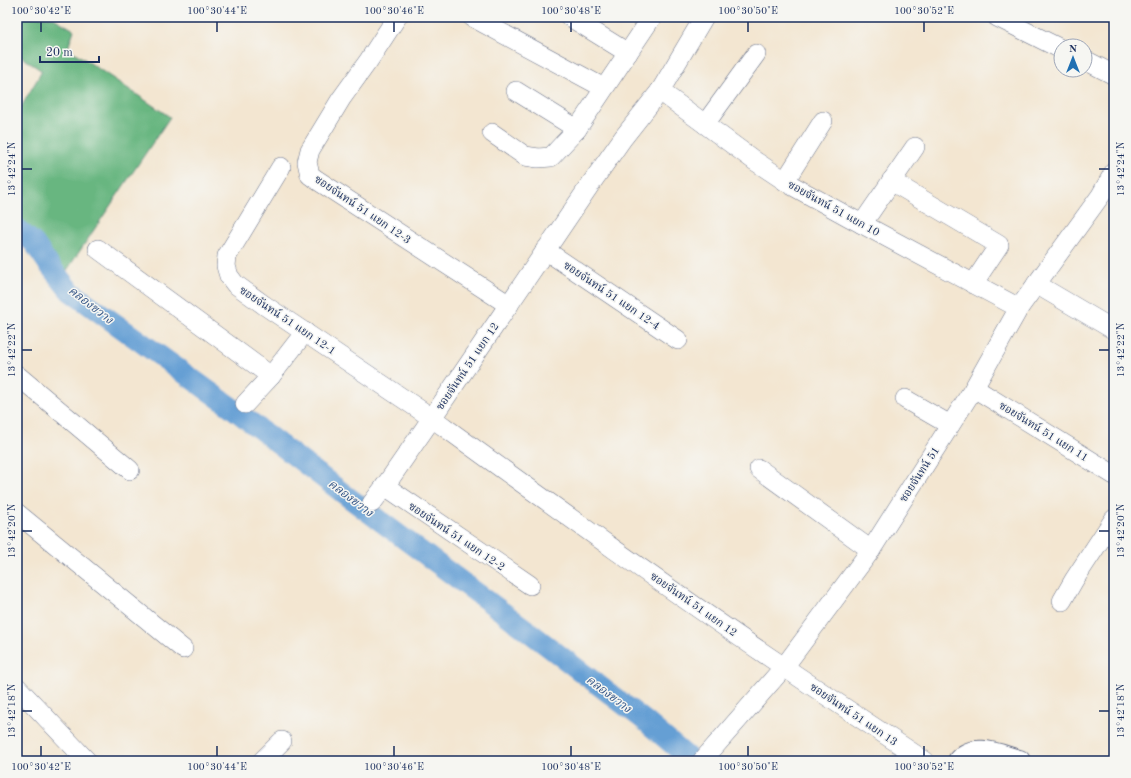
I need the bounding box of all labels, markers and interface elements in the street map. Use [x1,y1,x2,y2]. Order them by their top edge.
text: 100°30'42"E [11,6,71,16]
text: 100°30'44"E [187,6,247,16]
text: 100°30'46"E [364,6,424,16]
text: 100°30'48"E [541,6,601,16]
text: 100°30'50"E [718,6,778,16]
text: 100°30'52"E [894,6,954,16]
scale bar [40,38,99,64]
north arrow [1053,38,1093,78]
text: N [1069,44,1078,55]
text: 20 m [46,47,73,59]
text: 13°42'24"N [7,141,17,196]
text: 13°42'24"N [1116,141,1126,196]
street label: ซอยจันทน์ 51 แยก 12-3 [312,172,413,246]
street label: ซอยจันทน์ 51 แยก 10 [786,178,882,239]
street label: ซอยจันทน์ 51 แยก 12-4 [561,258,662,332]
street label: ซอยจันทน์ 51 แยก 12-1 [237,283,338,357]
water label: คลองขวาง [66,285,116,327]
street label: ซอยจันทน์ 51 แยก 12 [433,320,502,413]
text: 13°42'22"N [7,322,17,377]
text: 13°42'22"N [1116,322,1126,377]
street label: ซอยจันทน์ 51 แยก 11 [997,399,1091,464]
street label: ซอยจันทน์ 51 [897,444,942,504]
water label: คลองขวาง [326,478,376,520]
street label: ซอยจันทน์ 51 แยก 12-2 [406,499,507,573]
text: 13°42'20"N [7,503,17,558]
text: 13°42'20"N [1116,503,1126,558]
street label: ซอยจันทน์ 51 แยก 12 [648,570,740,639]
water label: คลองขวาง [584,674,634,716]
street label: ซอยจันทน์ 51 แยก 13 [807,680,900,749]
text: 13°42'18"N [7,683,17,738]
text: 13°42'18"N [1116,683,1126,738]
text: 100°30'42"E [11,762,71,772]
text: 100°30'44"E [187,762,247,772]
text: 100°30'46"E [364,762,424,772]
text: 100°30'48"E [541,762,601,772]
text: 100°30'50"E [718,762,778,772]
text: 100°30'52"E [894,762,954,772]

